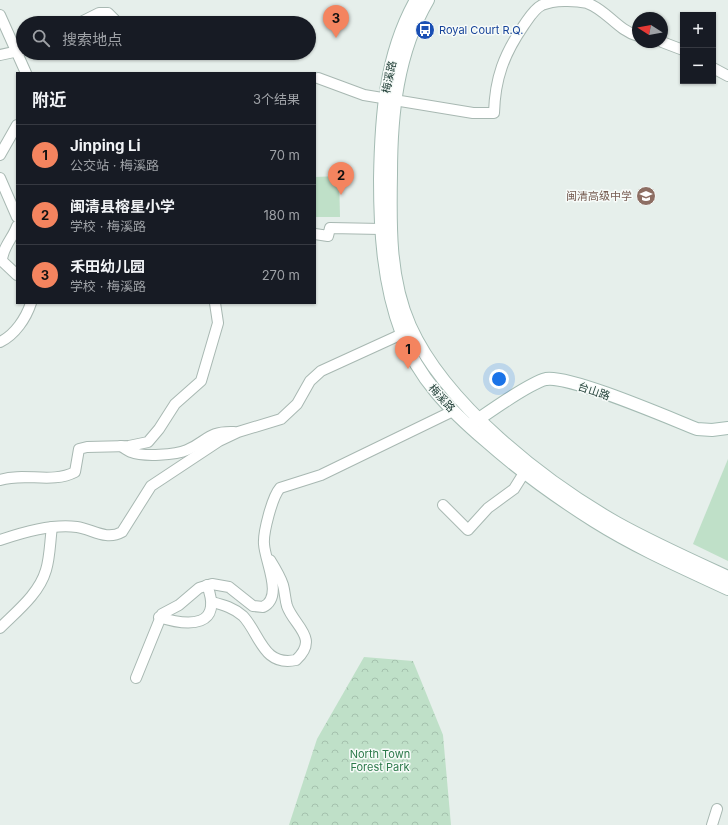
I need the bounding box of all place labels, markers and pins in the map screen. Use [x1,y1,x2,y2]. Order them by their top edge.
pin: 3 [323,5,349,38]
bus stop icon: Royal Court R.Q. [414,19,436,41]
place label: Royal Court R.Q. [439,23,523,37]
pin: 2 [328,162,354,195]
school or university icon: 闽清高级中学 [635,185,657,207]
place label: 闽清高级中学 [566,189,632,203]
pin: 1 [395,336,421,369]

